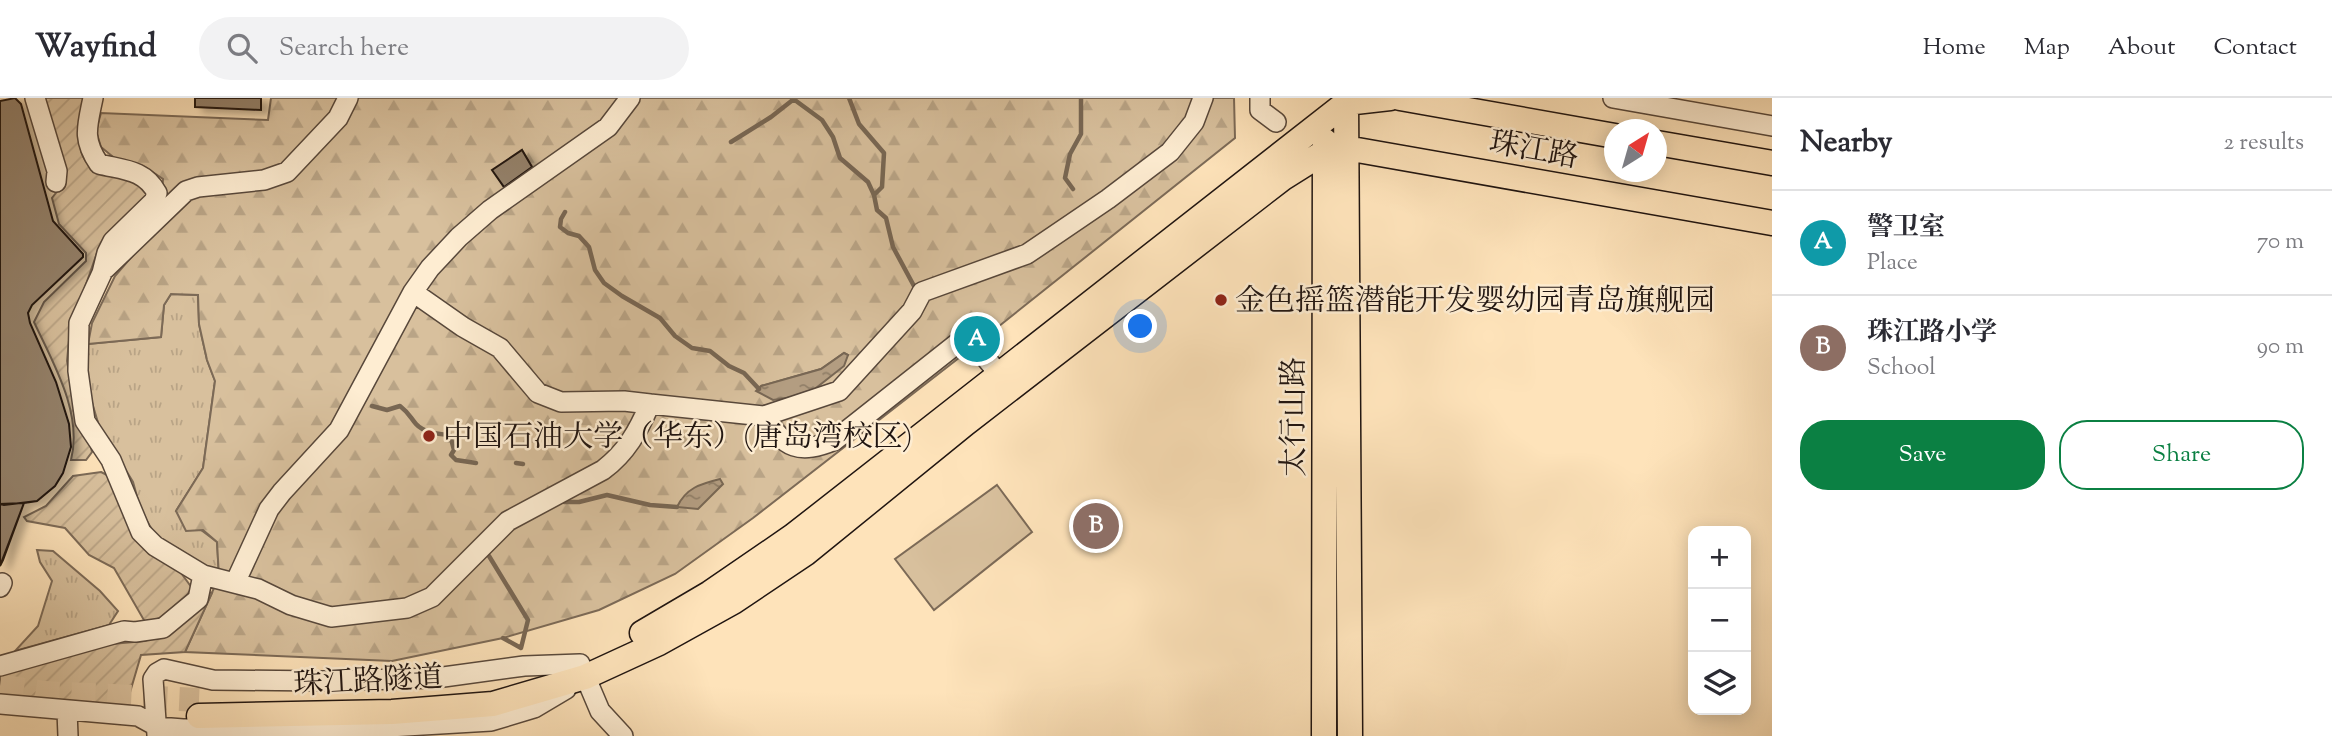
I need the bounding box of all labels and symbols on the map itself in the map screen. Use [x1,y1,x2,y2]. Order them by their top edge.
north arrow [1604,119,1667,182]
street label: 珠江路 [1486,122,1582,180]
place label: 金色摇篮潜能开发婴幼园青岛旗舰园 [1235,281,1715,324]
marker: 金色摇篮潜能开发婴幼园青岛旗舰园 [1213,292,1229,308]
your location [1123,309,1157,343]
pin: A [954,313,1000,365]
street label: 太行山路 [1274,357,1317,477]
place label: 中国石油大学（华东）(唐岛湾校区) [443,417,913,460]
marker: 中国石油大学（华东）(唐岛湾校区) [421,428,437,444]
pin: B [1073,500,1119,552]
street label: 珠江路隧道 [292,657,444,708]

